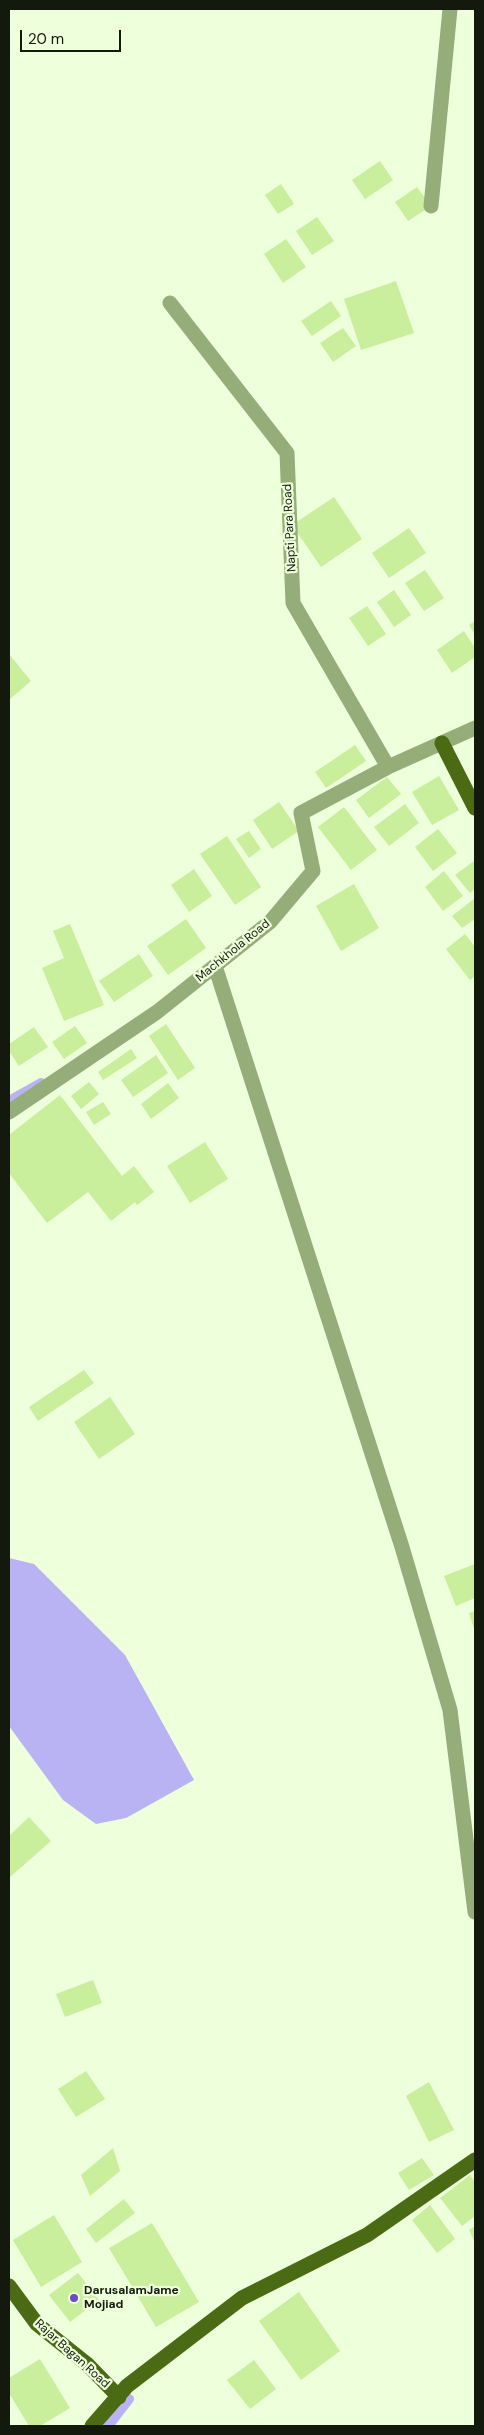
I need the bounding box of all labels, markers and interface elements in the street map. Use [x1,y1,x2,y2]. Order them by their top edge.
scale bar [22,20,124,52]
text: 20 m [28,29,64,49]
street label: Napti Para Road [281,484,299,572]
street label: Machkhola Road [193,917,273,985]
place label: DarusalamJame Mojiad [84,2284,179,2312]
marker: DarusalamJame Mojiad [68,2292,80,2304]
street label: Rajar Bagan Road [32,2317,112,2391]

